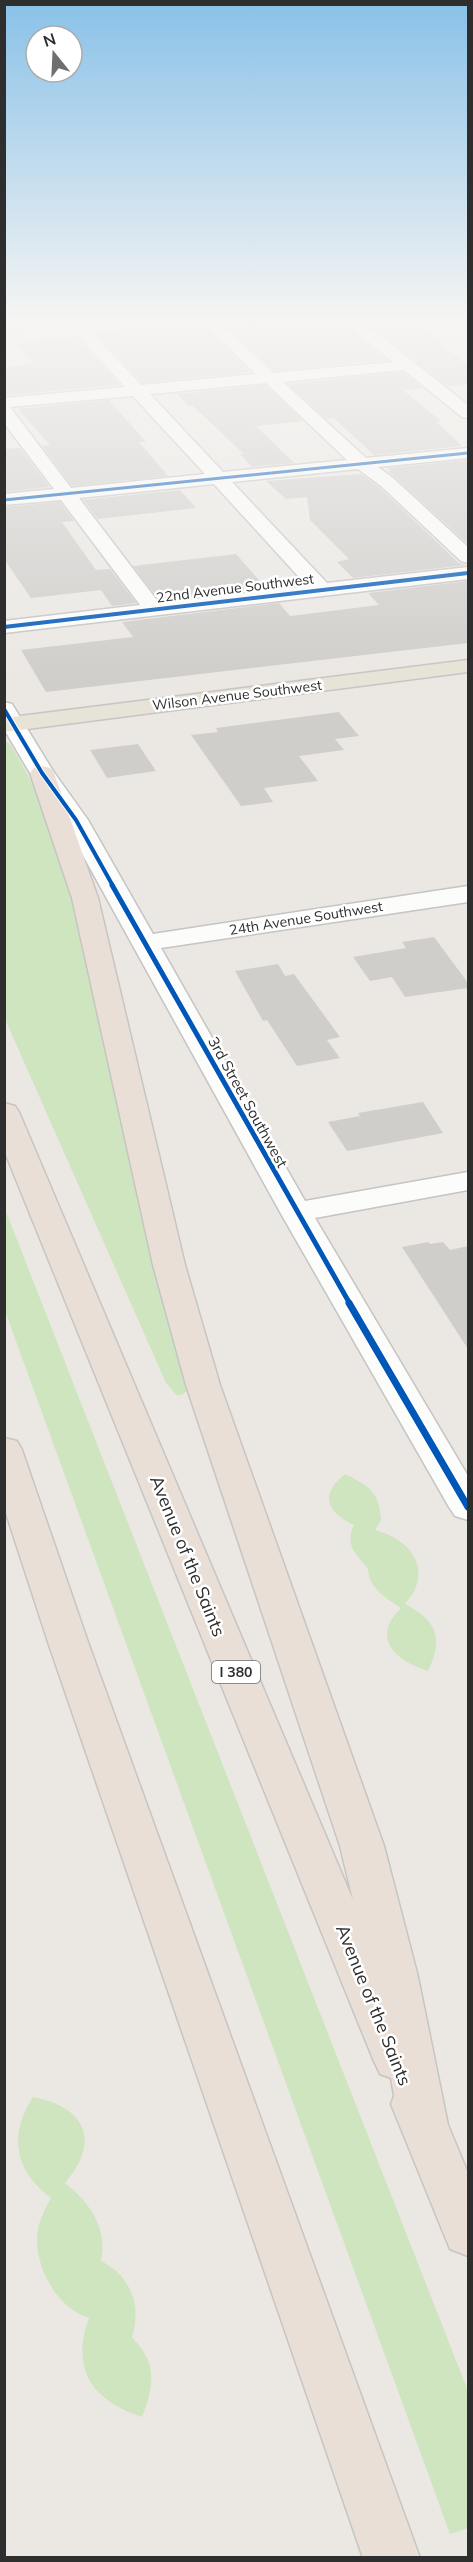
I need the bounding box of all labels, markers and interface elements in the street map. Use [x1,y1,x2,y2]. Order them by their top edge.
north arrow [24,24,84,84]
text: N [41,28,58,51]
street label: 22nd Avenue Southwest [155,569,315,607]
street label: Wilson Avenue Southwest [151,676,323,714]
street label: 24th Avenue Southwest [228,897,384,939]
street label: 3rd Street Southwest [204,1033,292,1171]
street label: Avenue of the Saints [145,1472,231,1640]
road number: I 380 [212,1661,260,1683]
street label: Avenue of the Saints [331,1921,417,2089]

